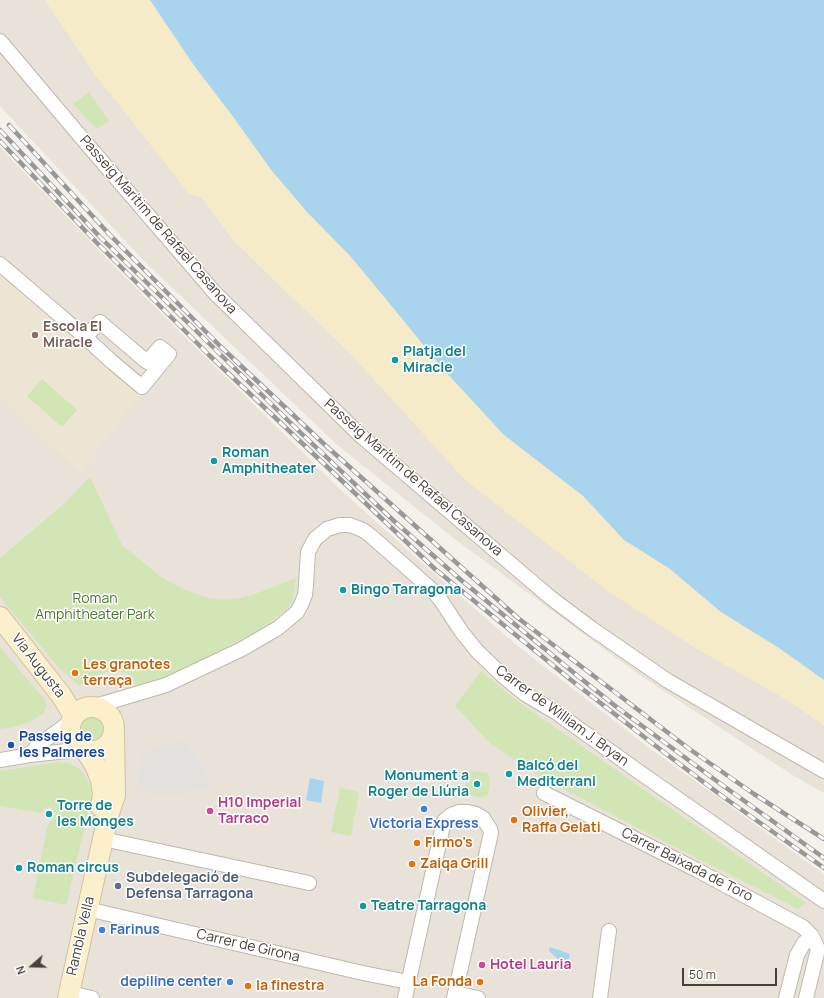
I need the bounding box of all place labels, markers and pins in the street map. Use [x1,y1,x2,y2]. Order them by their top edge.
place label: Escola El Miracle [43,319,102,352]
marker: Escola El Miracle [30,330,40,340]
place label: Platja del Miracle [403,344,466,376]
marker: Platja del Miracle [390,355,400,365]
place label: Roman Amphitheater [222,445,316,478]
marker: Roman Amphitheater [209,456,219,466]
place label: Bingo Tarragona [351,582,461,598]
marker: Bingo Tarragona [338,585,348,595]
place label: Les granotes terraça [83,657,170,690]
marker: Les granotes terraça [70,668,80,678]
place label: Passeig de les Palmeres [19,729,105,762]
marker: Passeig de les Palmeres [6,740,16,750]
place label: Balcó del Mediterrani [517,758,596,790]
place label: Monument a Roger de Llúria [368,768,469,800]
marker: Balcó del Mediterrani [504,769,514,779]
marker: Monument a Roger de Llúria [472,779,482,789]
place label: H10 Imperial Tarraco [218,795,301,828]
place label: Torre de les Monges [57,798,134,830]
marker: Victoria Express [419,804,429,814]
place label: Olivier, Raffa Gelati [522,804,601,836]
marker: H10 Imperial Tarraco [205,806,215,816]
marker: Torre de les Monges [44,809,54,819]
marker: Olivier, Raffa Gelati [509,815,519,825]
place label: Victoria Express [370,816,478,832]
place label: Firmo's [425,835,473,851]
marker: Firmo's [412,838,422,848]
place label: Zaiqa Grill [420,856,488,872]
marker: Zaiqa Grill [407,859,417,869]
place label: Roman circus [27,860,119,876]
marker: Roman circus [14,863,24,873]
place label: Subdelegació de Defensa Tarragona [126,870,253,902]
marker: Subdelegació de Defensa Tarragona [113,881,123,891]
place label: Teatre Tarragona [371,898,486,914]
marker: Teatre Tarragona [358,901,368,911]
place label: Farinus [110,922,160,938]
marker: Farinus [97,925,107,935]
place label: Hotel Lauria [490,957,571,973]
marker: Hotel Lauria [477,960,487,970]
place label: depiline center [120,974,222,990]
place label: La Fonda [413,974,472,990]
marker: depiline center [225,977,235,987]
marker: La Fonda [475,977,485,987]
place label: la finestra [256,978,324,994]
marker: la finestra [243,981,253,991]

